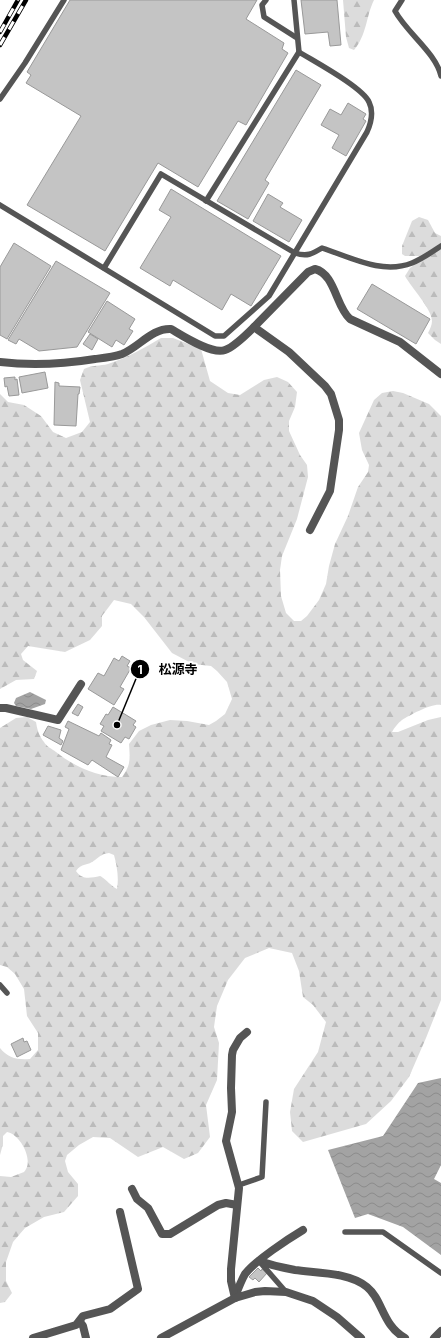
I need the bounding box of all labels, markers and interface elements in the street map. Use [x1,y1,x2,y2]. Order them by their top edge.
callout: 松源寺 [130,657,205,682]
text: 松源寺 [158,661,198,677]
text: 1 [137,662,143,677]

